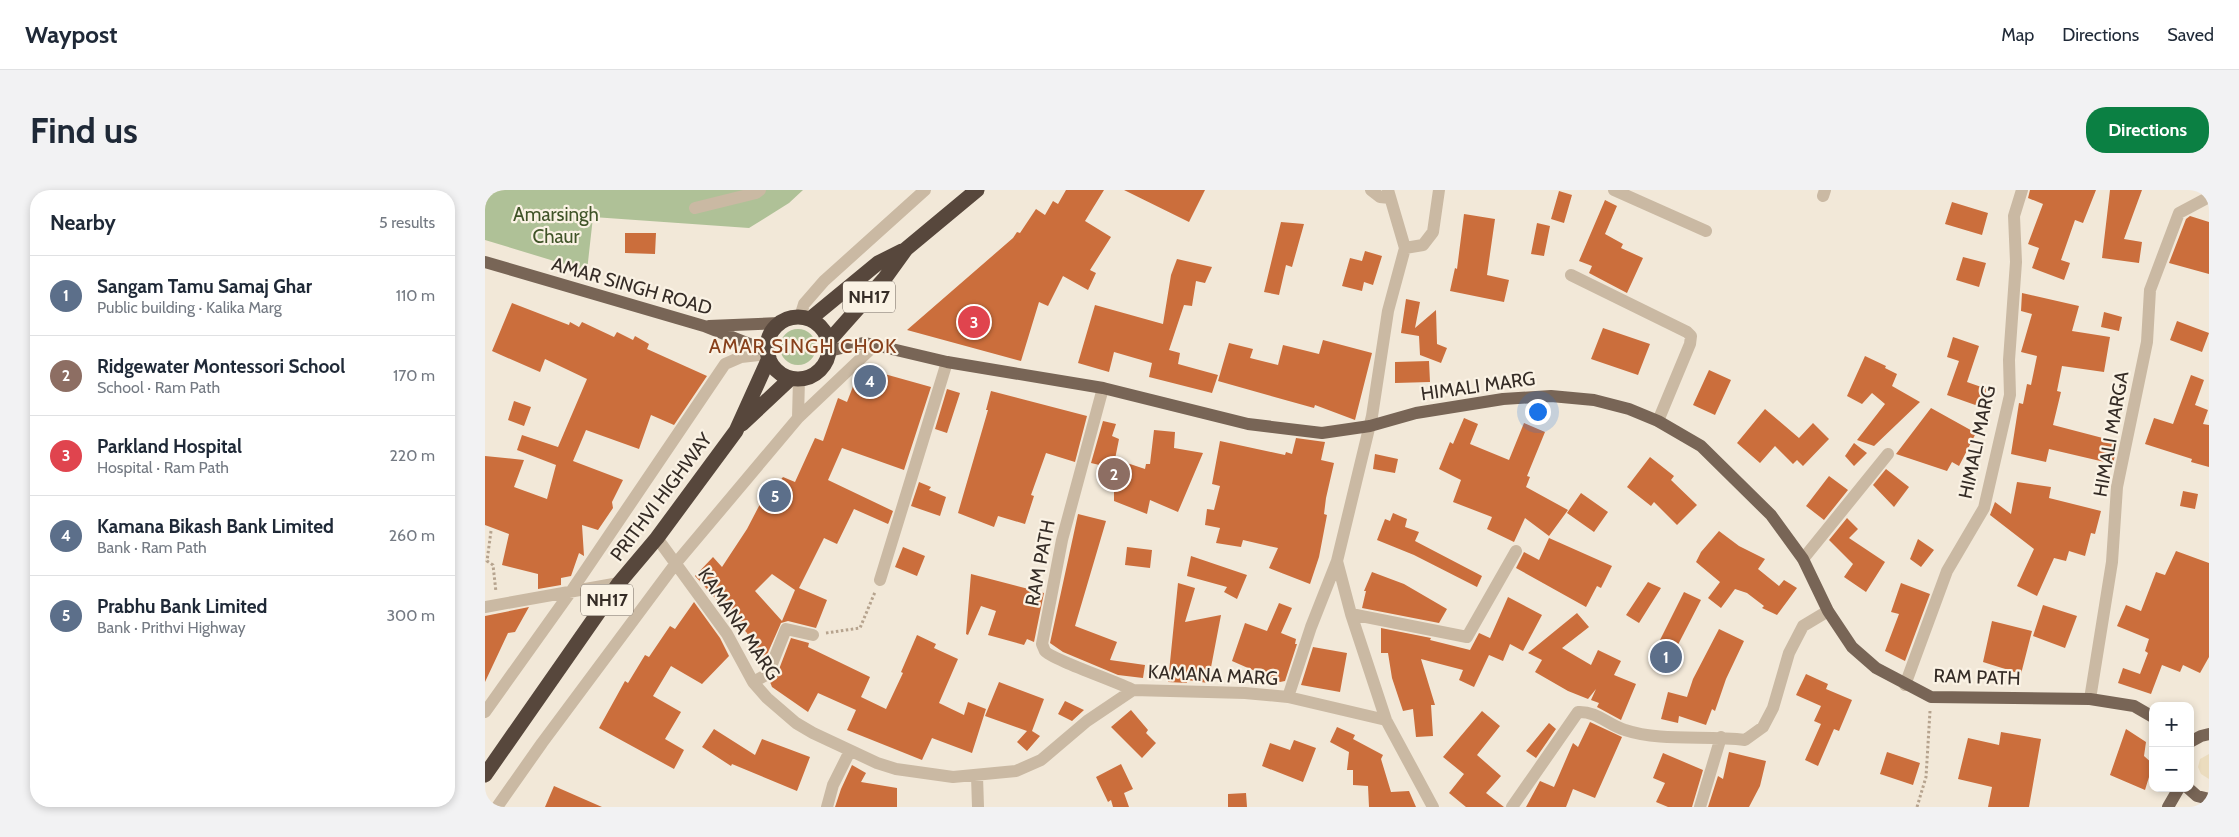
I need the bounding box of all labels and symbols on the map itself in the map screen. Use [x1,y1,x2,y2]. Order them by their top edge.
park label: Amarsingh Chaur [513,203,599,248]
street label: AMAR SINGH ROAD [549,252,715,320]
road number: NH17 [843,281,895,312]
pin: 3 [958,303,990,341]
district label: AMAR SINGH CHOK [709,334,897,358]
pin: 4 [854,362,886,400]
street label: HIMALI MARG [1419,367,1537,405]
street label: HIMALI MARGA [2089,369,2133,499]
street label: HIMALI MARG [1954,383,2000,501]
your location [1525,399,1551,425]
street label: PRITHVI HIGHWAY [605,428,717,566]
pin: 2 [1098,455,1130,493]
pin: 5 [759,477,791,515]
street label: RAM PATH [1020,518,1060,608]
street label: KAMANA MARG [693,564,785,684]
road number: NH17 [581,584,633,616]
pin: 1 [1650,638,1682,676]
street label: KAMANA MARG [1147,660,1279,690]
street label: RAM PATH [1933,664,2021,690]

